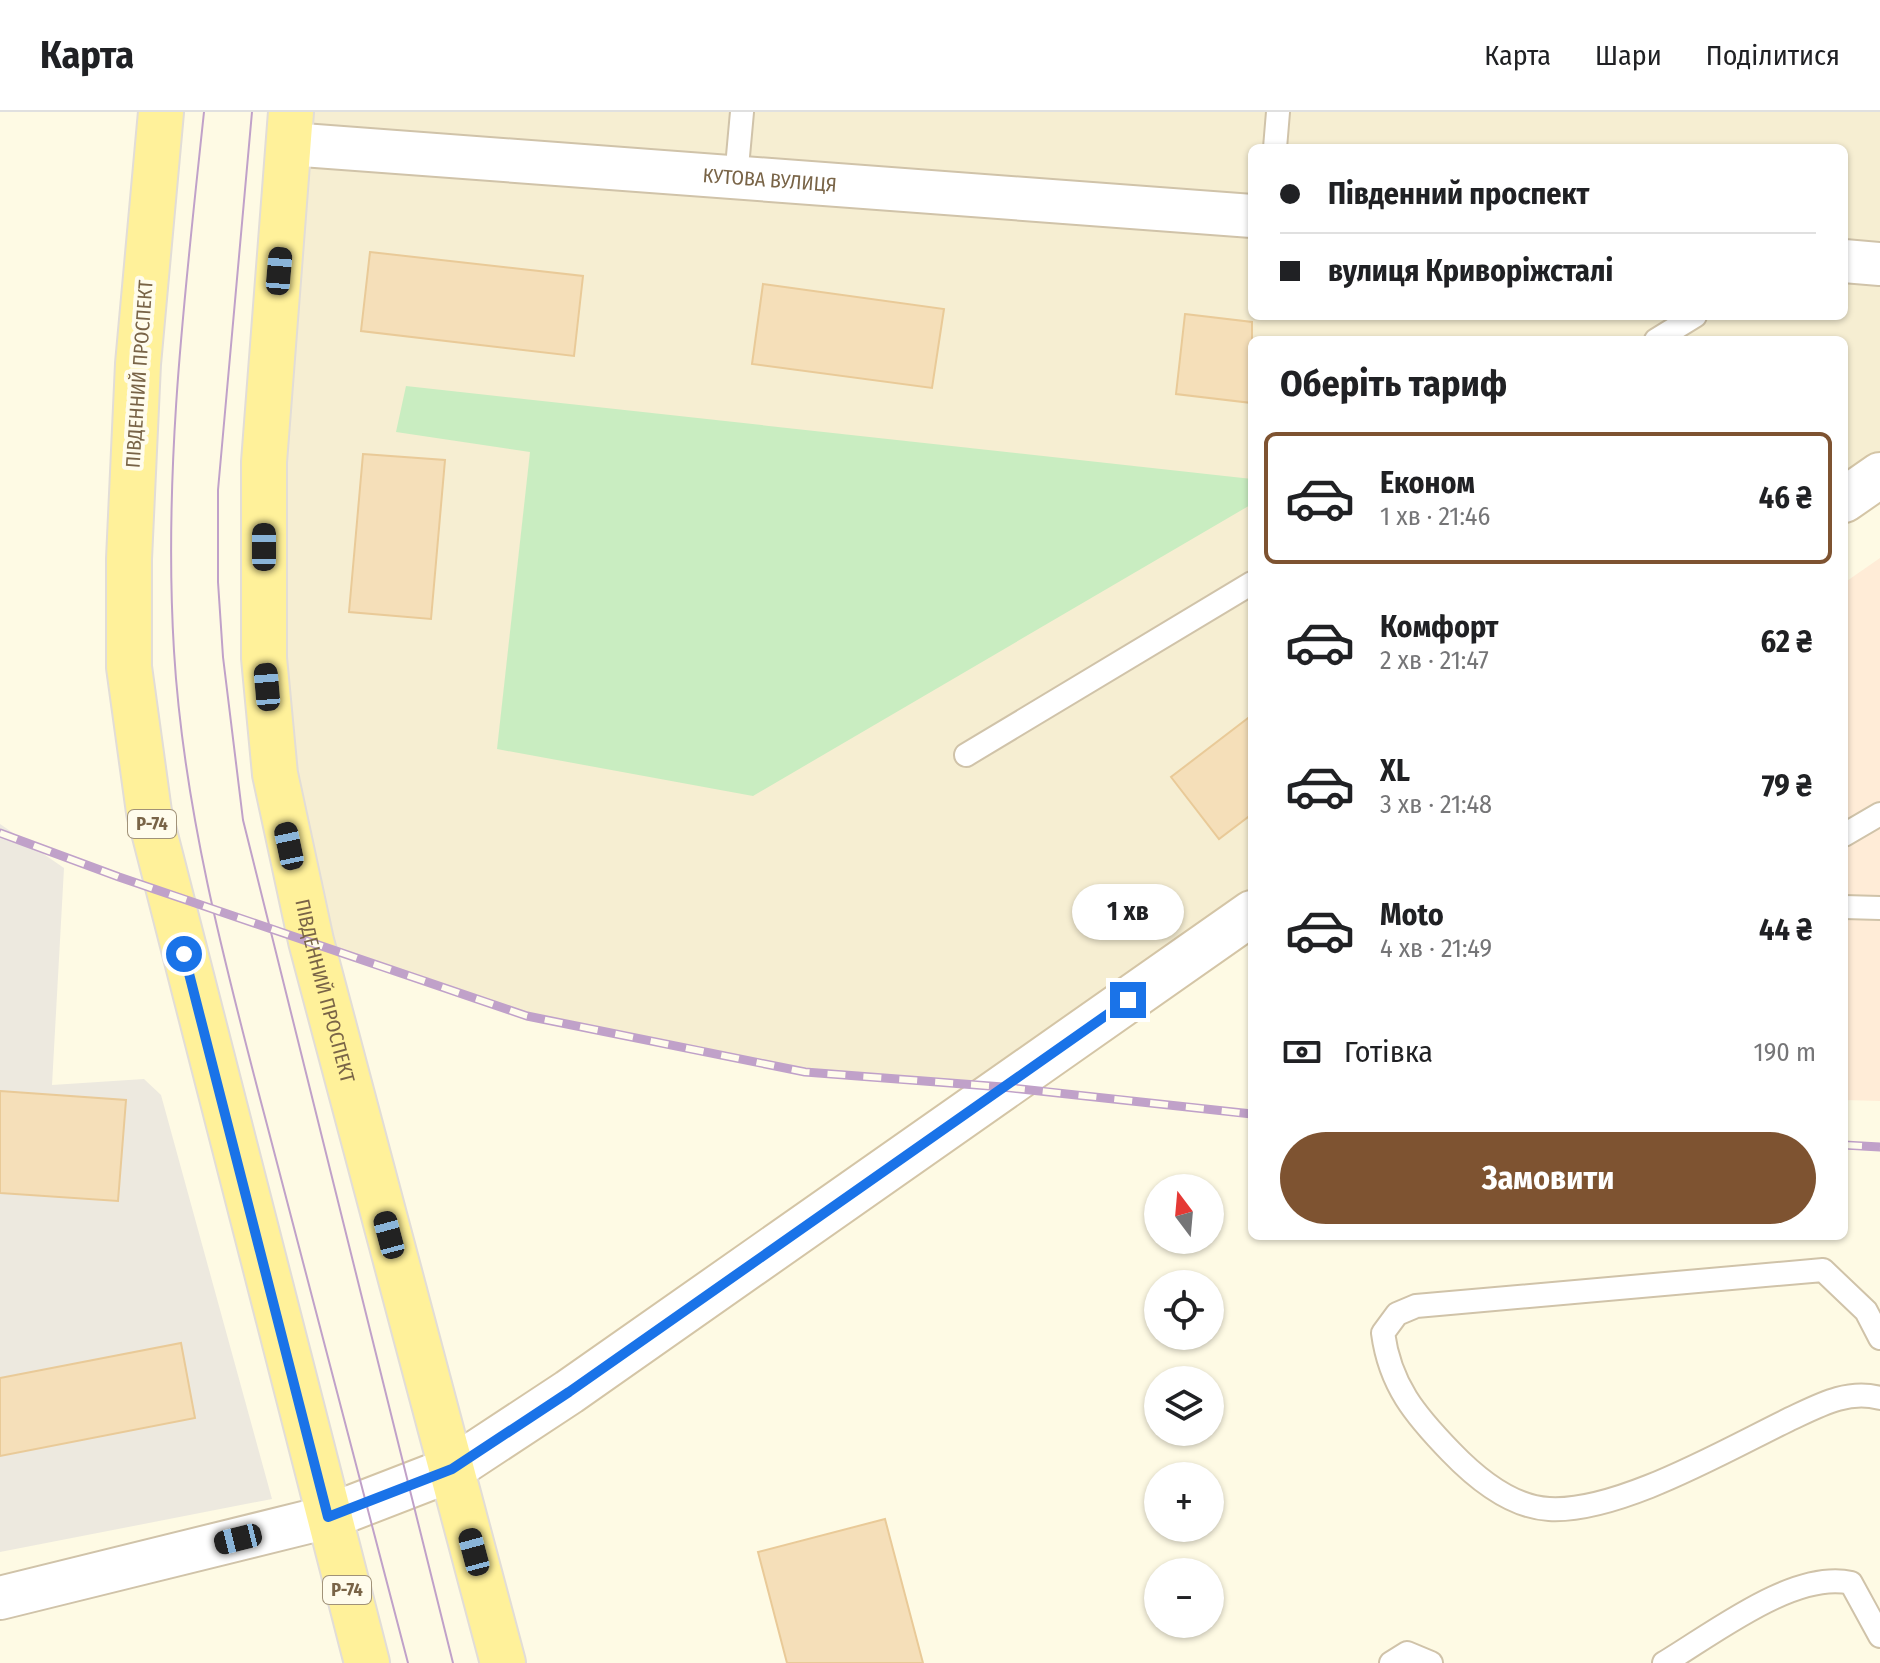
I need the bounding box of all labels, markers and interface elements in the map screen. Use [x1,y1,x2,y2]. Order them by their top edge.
text: Карта [40,32,134,78]
text: Карта [1484,39,1551,72]
text: Шари [1595,39,1662,72]
text: Поділитися [1706,39,1840,72]
street label: КУТОВА ВУЛИЦЯ [702,163,838,197]
text: Південний проспект [1328,176,1589,212]
car [265,246,293,296]
text: вулиця Криворіжсталі [1328,253,1613,289]
street label: ПІВДЕННИЙ ПРОСПЕКТ [120,278,158,469]
text: Оберіть тариф [1280,362,1507,406]
icon: car [1284,462,1356,534]
text: Економ [1380,465,1475,501]
text: 46 ₴ [1759,480,1812,516]
text: 1 хв · 21:46 [1380,501,1490,532]
car [252,523,276,571]
icon: car [1284,606,1356,678]
text: Комфорт [1380,609,1498,645]
text: 62 ₴ [1761,624,1812,660]
text: 2 хв · 21:47 [1380,645,1489,676]
car [253,662,281,712]
icon: car [1284,750,1356,822]
text: XL [1380,753,1410,789]
text: 79 ₴ [1762,768,1812,804]
text: 3 хв · 21:48 [1380,789,1492,820]
road number: Р-74 [128,810,176,838]
car [272,820,306,872]
callout: 1 хв [1072,884,1184,940]
icon: car [1284,894,1356,966]
text: 1 хв [1107,896,1149,927]
street label: ПІВДЕННИЙ ПРОСПЕКТ [290,897,360,1086]
text: Moto [1380,897,1444,933]
text: 44 ₴ [1759,912,1812,948]
text: 4 хв · 21:49 [1380,933,1492,964]
route start [166,936,202,972]
route end [1110,982,1146,1018]
icon: cash [1280,1030,1324,1074]
text: Готівка [1344,1034,1433,1070]
text: 190 m [1754,1037,1816,1068]
button: Замовити [1280,1132,1816,1224]
north arrow [1144,1174,1224,1254]
map controls [1144,1174,1224,1638]
car [371,1209,407,1261]
button: locate [1144,1270,1224,1350]
button: layers [1144,1366,1224,1446]
button: + [1144,1462,1224,1542]
car [212,1522,264,1556]
car [456,1526,492,1578]
button: − [1144,1558,1224,1638]
road number: Р-74 [323,1576,371,1604]

